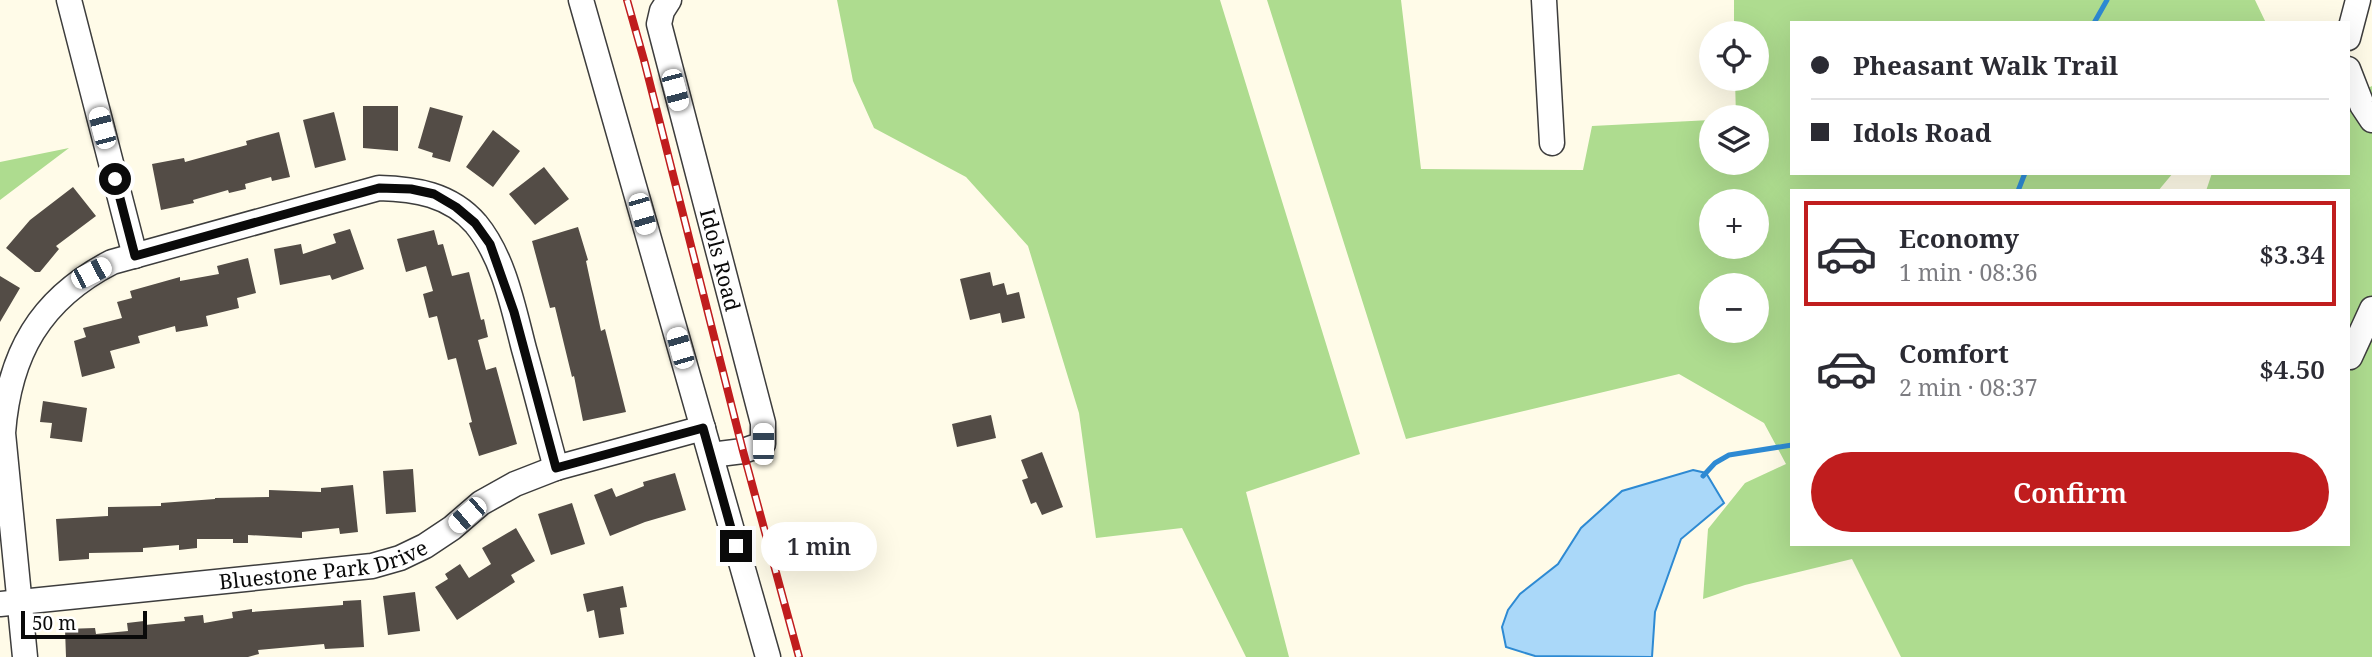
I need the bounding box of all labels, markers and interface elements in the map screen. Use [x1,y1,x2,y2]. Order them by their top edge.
map controls [1699,21,1769,343]
button: locate [1699,21,1769,91]
text: Pheasant Walk Trail [1853,47,2118,83]
car [660,67,691,113]
car [87,105,118,151]
button: layers [1699,105,1769,175]
text: Idols Road [1853,114,1992,150]
route start [99,163,131,195]
button: + [1699,189,1769,259]
car [627,191,658,237]
street label: Idols Road [694,205,747,314]
text: Economy [1899,220,2019,256]
icon: car [1815,222,1878,285]
text: $3.34 [2259,236,2325,272]
car [68,254,115,292]
text: 1 min · 08:36 [1899,256,2037,288]
button: − [1699,273,1769,343]
car [665,325,696,371]
text: Comfort [1899,335,2009,371]
icon: car [1815,337,1878,400]
text: $4.50 [2259,351,2325,387]
text: 2 min · 08:37 [1899,371,2037,403]
car [753,423,774,465]
button: Confirm [1811,452,2329,532]
car [445,493,490,537]
callout: 1 min [760,522,876,570]
route end [720,530,752,562]
text: 1 min [787,530,851,562]
street label: Bluestone Park Drive [218,533,432,596]
scale bar [21,608,147,640]
text: 50 m [32,610,76,636]

